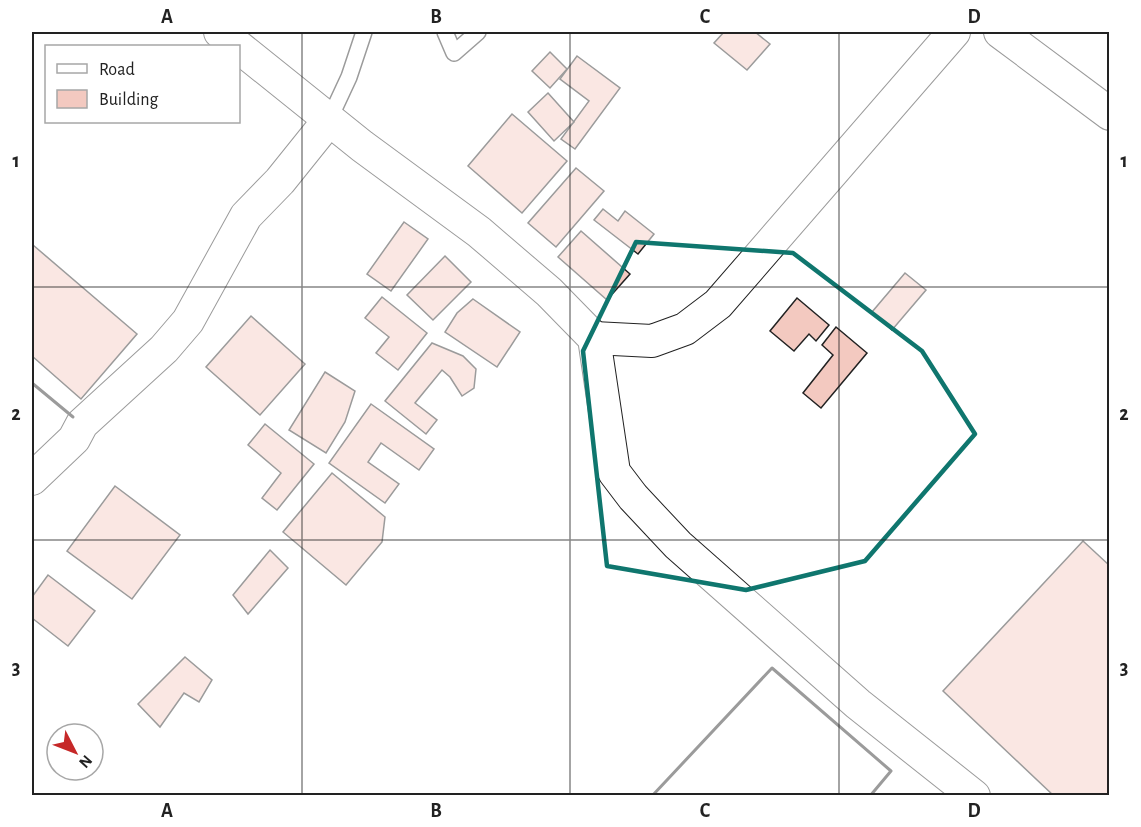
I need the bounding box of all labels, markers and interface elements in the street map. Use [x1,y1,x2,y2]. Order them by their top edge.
text: A [161,7,173,27]
text: B [430,7,442,27]
text: C [700,7,711,27]
text: D [967,7,981,27]
legend [45,45,240,123]
text: Road [99,61,135,79]
text: Building [99,91,159,109]
text: 1 [12,151,20,171]
text: 1 [1120,151,1128,171]
text: 2 [11,404,21,424]
text: 2 [1119,404,1129,424]
text: 3 [12,658,20,678]
text: 3 [1120,658,1128,678]
north arrow [45,722,105,782]
text: N [76,752,95,771]
text: A [161,801,173,821]
text: B [430,801,442,821]
text: C [700,801,711,821]
text: D [967,801,981,821]

